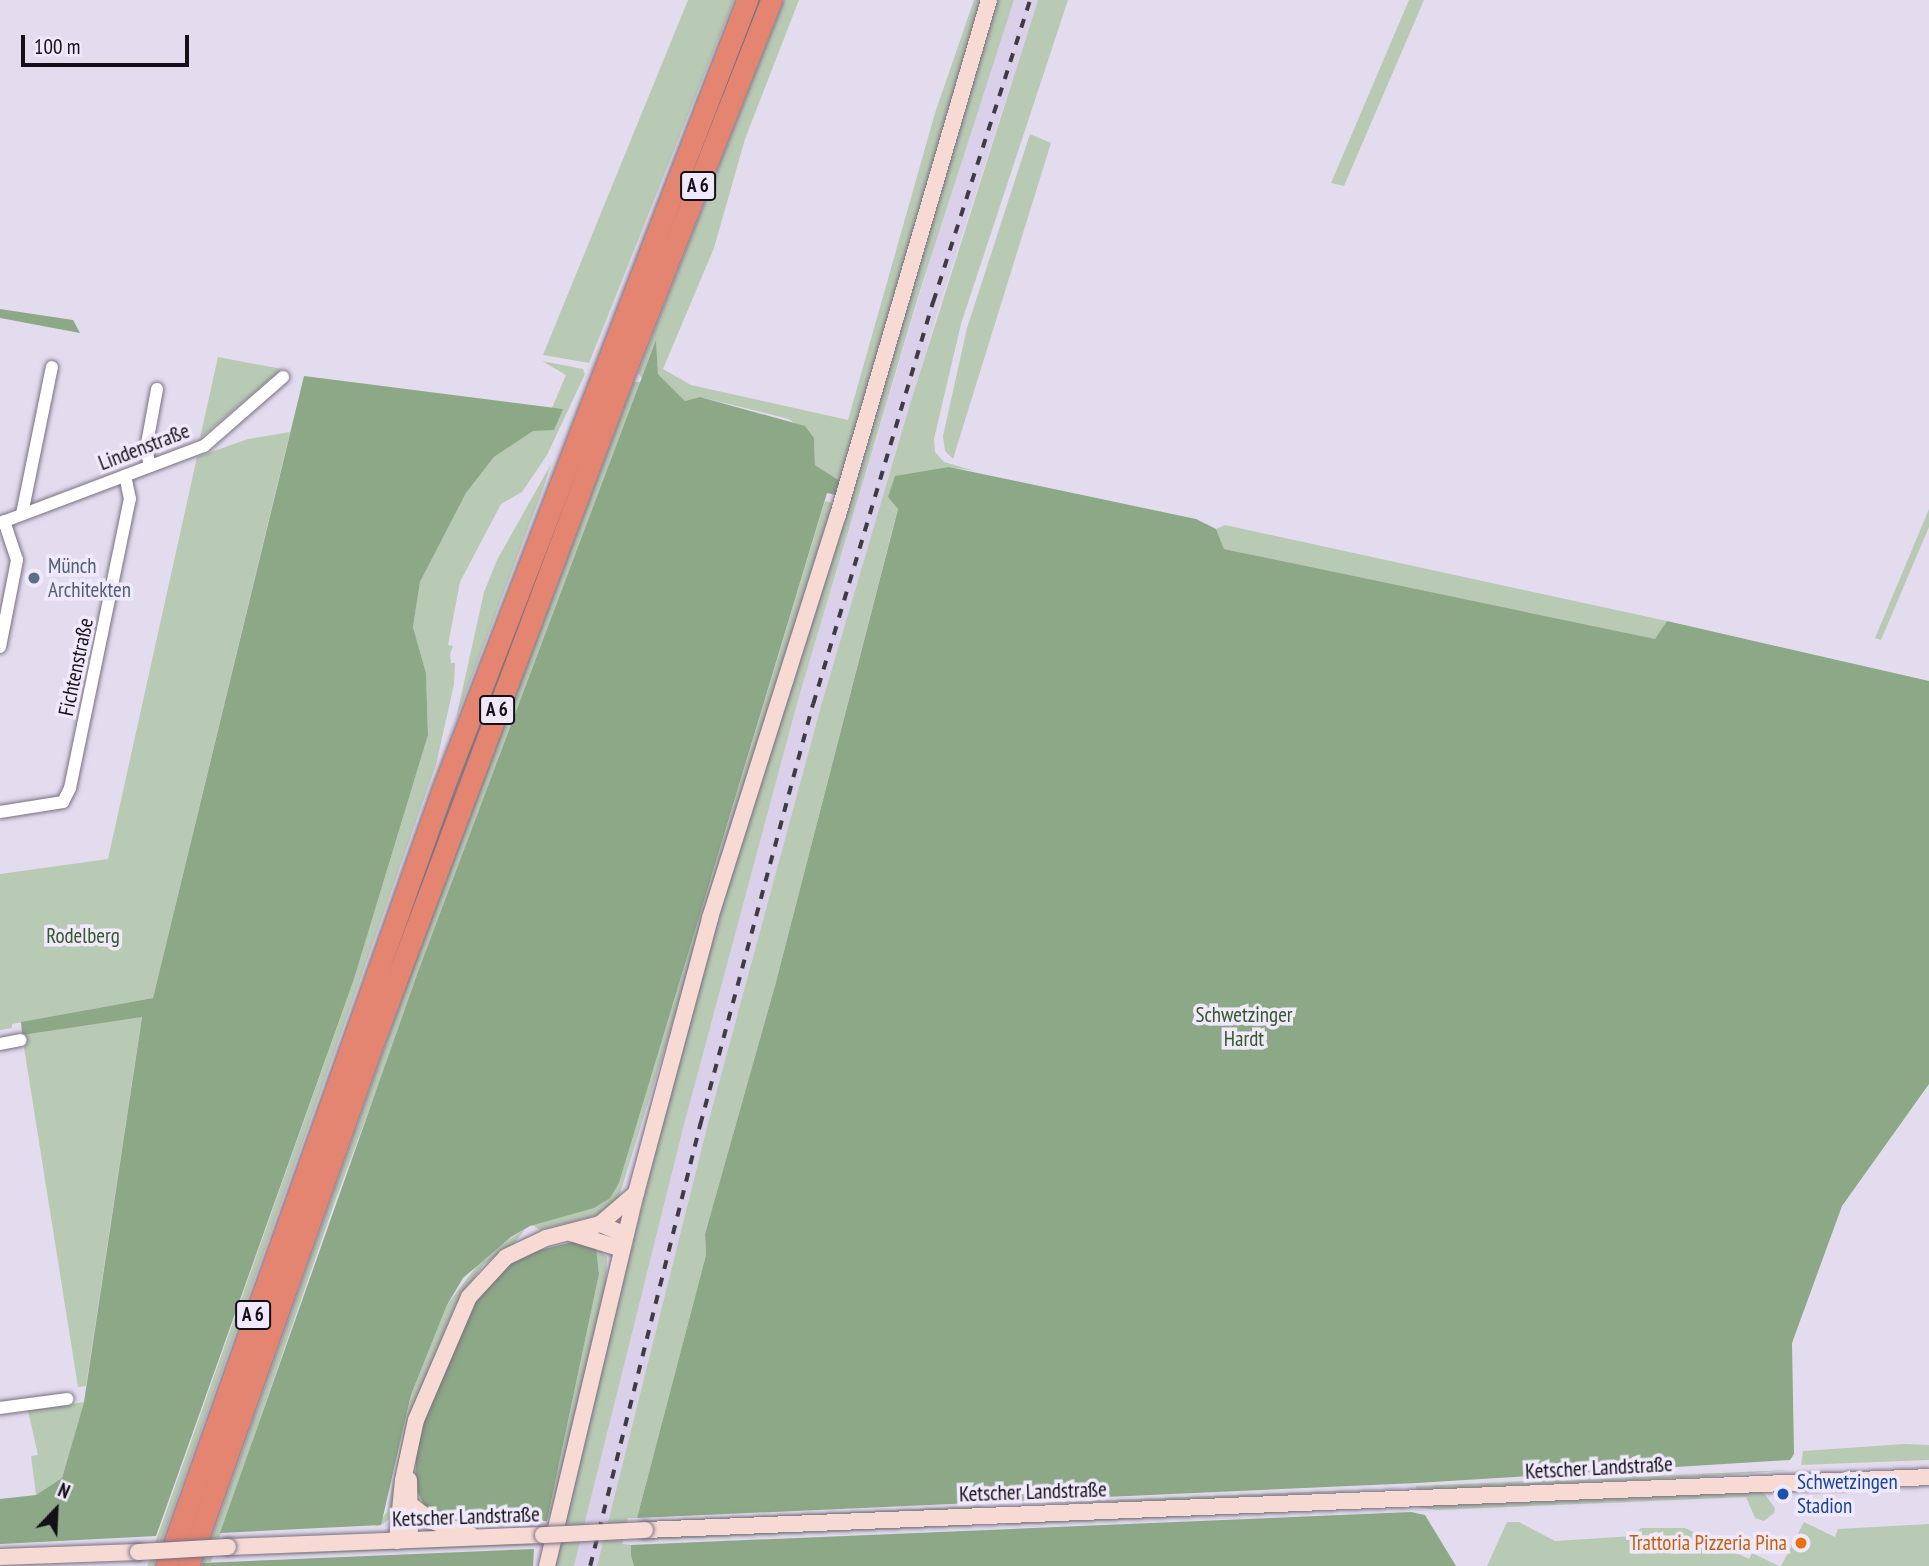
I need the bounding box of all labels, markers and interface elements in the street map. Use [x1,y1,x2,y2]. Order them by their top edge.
scale bar [24,21,192,65]
text: 100 m [34,33,80,60]
road number: A 6 [679,170,717,202]
street label: Lindenstraße [95,418,193,476]
place label: Münch Architekten [48,553,131,603]
marker: Münch Architekten [26,570,42,586]
street label: Fichtenstraße [53,616,99,718]
road number: A 6 [478,694,516,726]
park label: Rodelberg [46,923,120,949]
park label: Schwetzinger Hardt [1195,1002,1293,1052]
road number: A 6 [234,1300,272,1330]
street label: Ketscher Landstraße [1525,1452,1673,1484]
place label: Schwetzingen Stadion [1797,1469,1898,1519]
north arrow [21,1475,91,1545]
street label: Ketscher Landstraße [959,1477,1107,1507]
text: N [55,1478,74,1504]
marker: Schwetzingen Stadion [1775,1486,1791,1502]
street label: Ketscher Landstraße [392,1502,540,1532]
place label: Trattoria Pizzeria Pina [1629,1530,1787,1556]
marker: Trattoria Pizzeria Pina [1793,1535,1809,1551]

